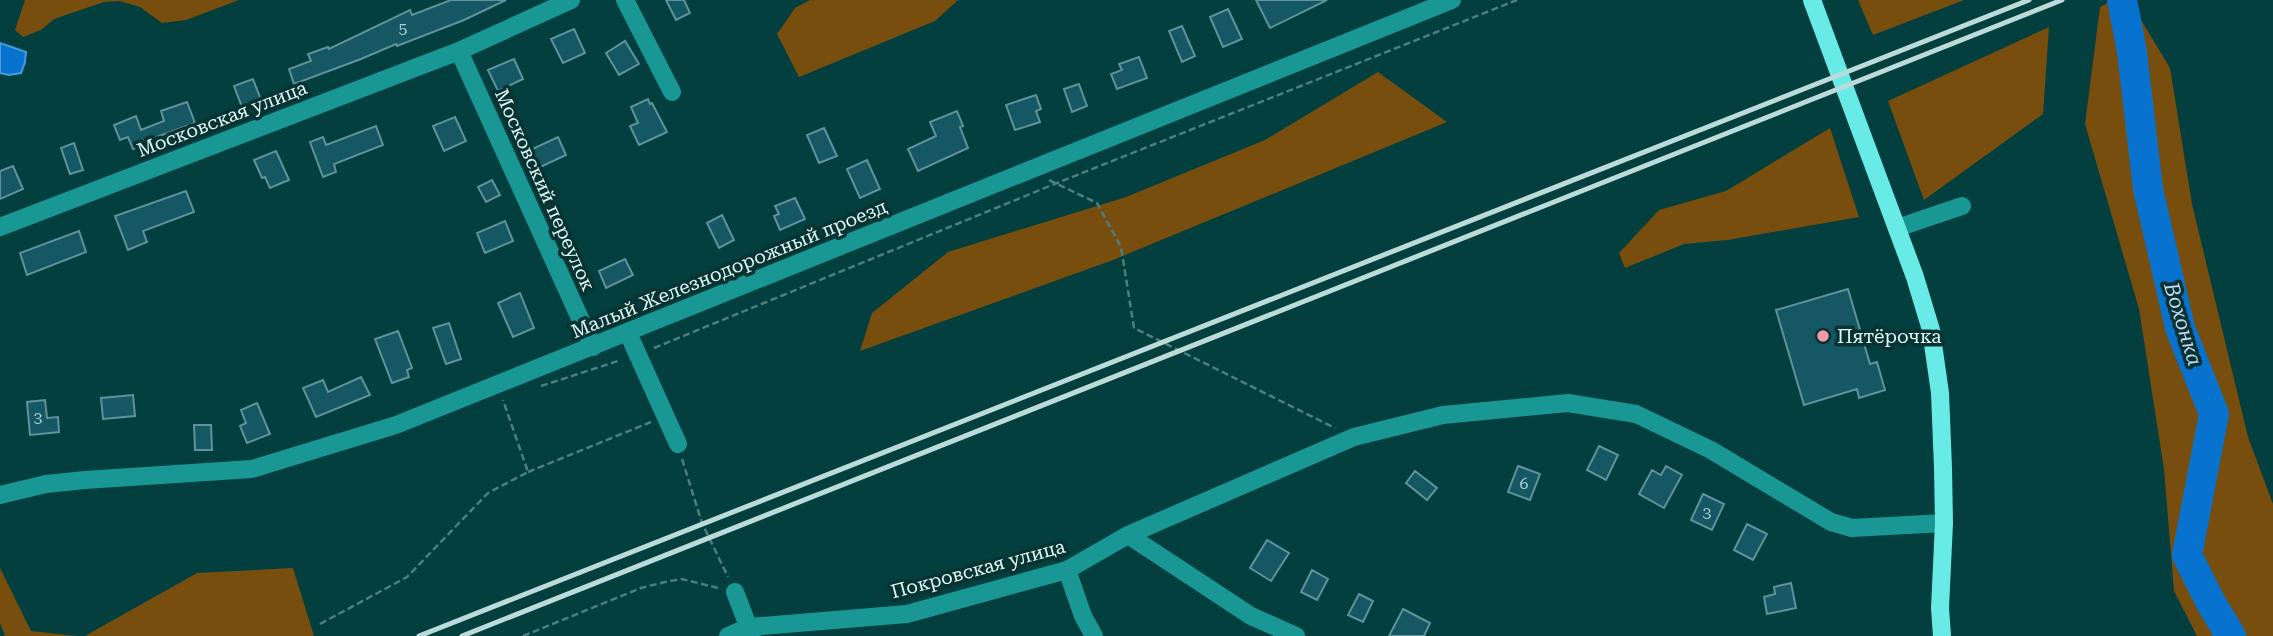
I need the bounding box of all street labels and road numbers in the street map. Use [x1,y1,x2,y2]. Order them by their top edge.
street label: Московская улица [134,76,311,162]
street label: Московский переулок [490,85,600,295]
street label: Малый Железнодорожный проезд [568,195,890,343]
street label: Покровская улица [888,534,1068,603]

